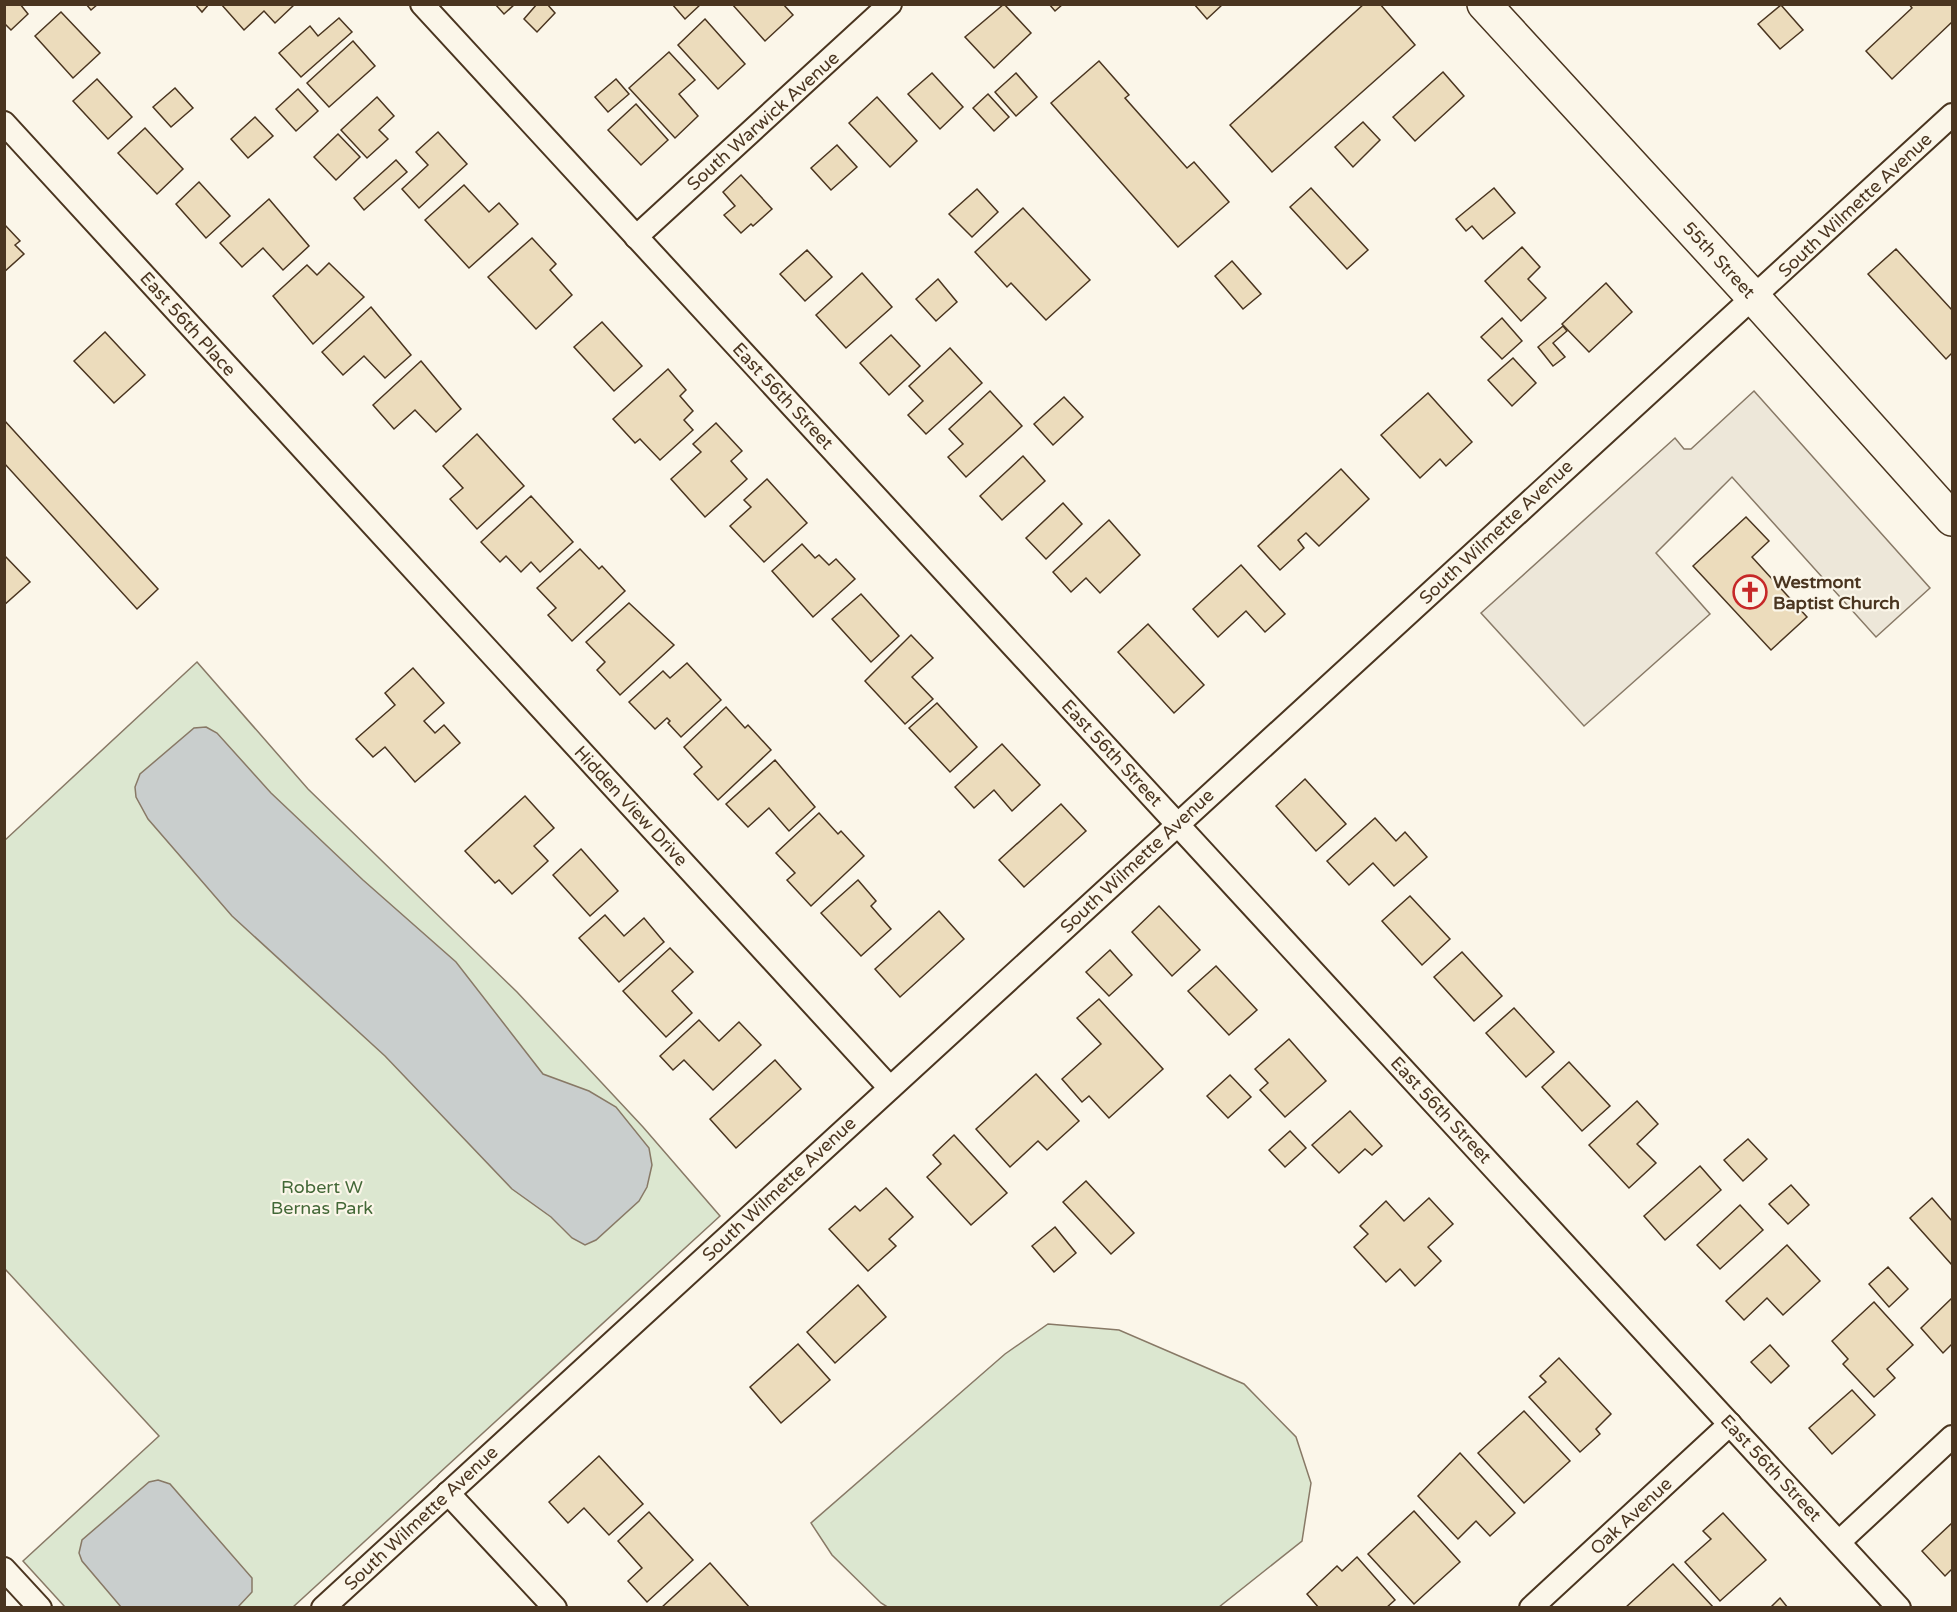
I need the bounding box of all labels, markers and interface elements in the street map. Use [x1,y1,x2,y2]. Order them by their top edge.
street label: South Warwick Avenue [682,47,844,195]
street label: South Wilmette Avenue [1774,128,1936,282]
street label: 55th Street [1678,217,1760,303]
street label: East 56th Place [135,267,241,381]
street label: East 56th Street [728,338,838,454]
street label: South Wilmette Avenue [1415,455,1577,609]
place label: Westmont Baptist Church [1773,571,1900,614]
church icon: Westmont Baptist Church [1732,574,1768,610]
street label: East 56th Street [1057,695,1167,811]
street label: Hidden View Drive [570,741,692,871]
street label: South Wilmette Avenue [1056,784,1218,938]
street label: East 56th Street [1386,1052,1496,1168]
street label: South Wilmette Avenue [698,1112,860,1266]
park label: Robert W Bernas Park [271,1176,373,1219]
street label: East 56th Street [1716,1410,1826,1526]
street label: South Wilmette Avenue [340,1441,502,1595]
street label: Oak Avenue [1586,1473,1676,1559]

